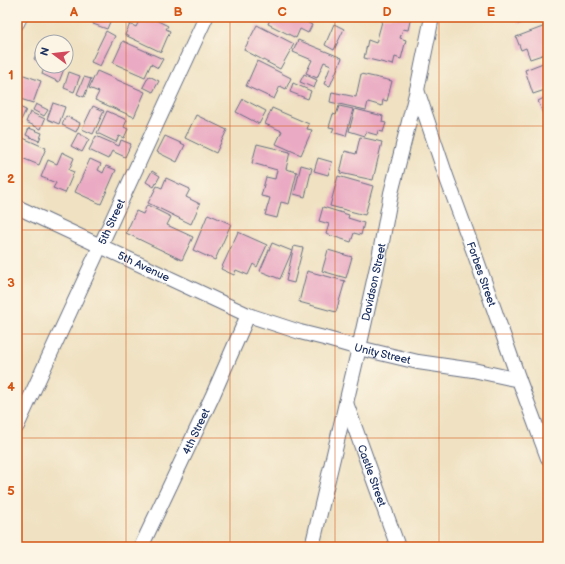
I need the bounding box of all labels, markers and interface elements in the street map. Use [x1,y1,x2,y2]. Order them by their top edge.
text: A [69,4,78,20]
text: B [173,4,183,20]
text: C [277,4,287,20]
text: D [382,4,392,20]
text: E [487,4,496,20]
north arrow [34,34,74,74]
text: N [37,46,52,57]
text: 1 [8,67,14,83]
text: 2 [7,171,15,187]
street label: 5th Street [96,197,128,247]
street label: Forbes Street [464,240,499,309]
street label: Davidson Street [359,242,389,322]
street label: 5th Avenue [116,249,172,285]
text: 3 [7,275,15,291]
street label: Unity Street [353,341,412,367]
text: 4 [7,379,15,395]
street label: 4th Street [180,406,213,457]
street label: Castle Street [355,443,389,509]
text: 5 [7,483,15,499]

